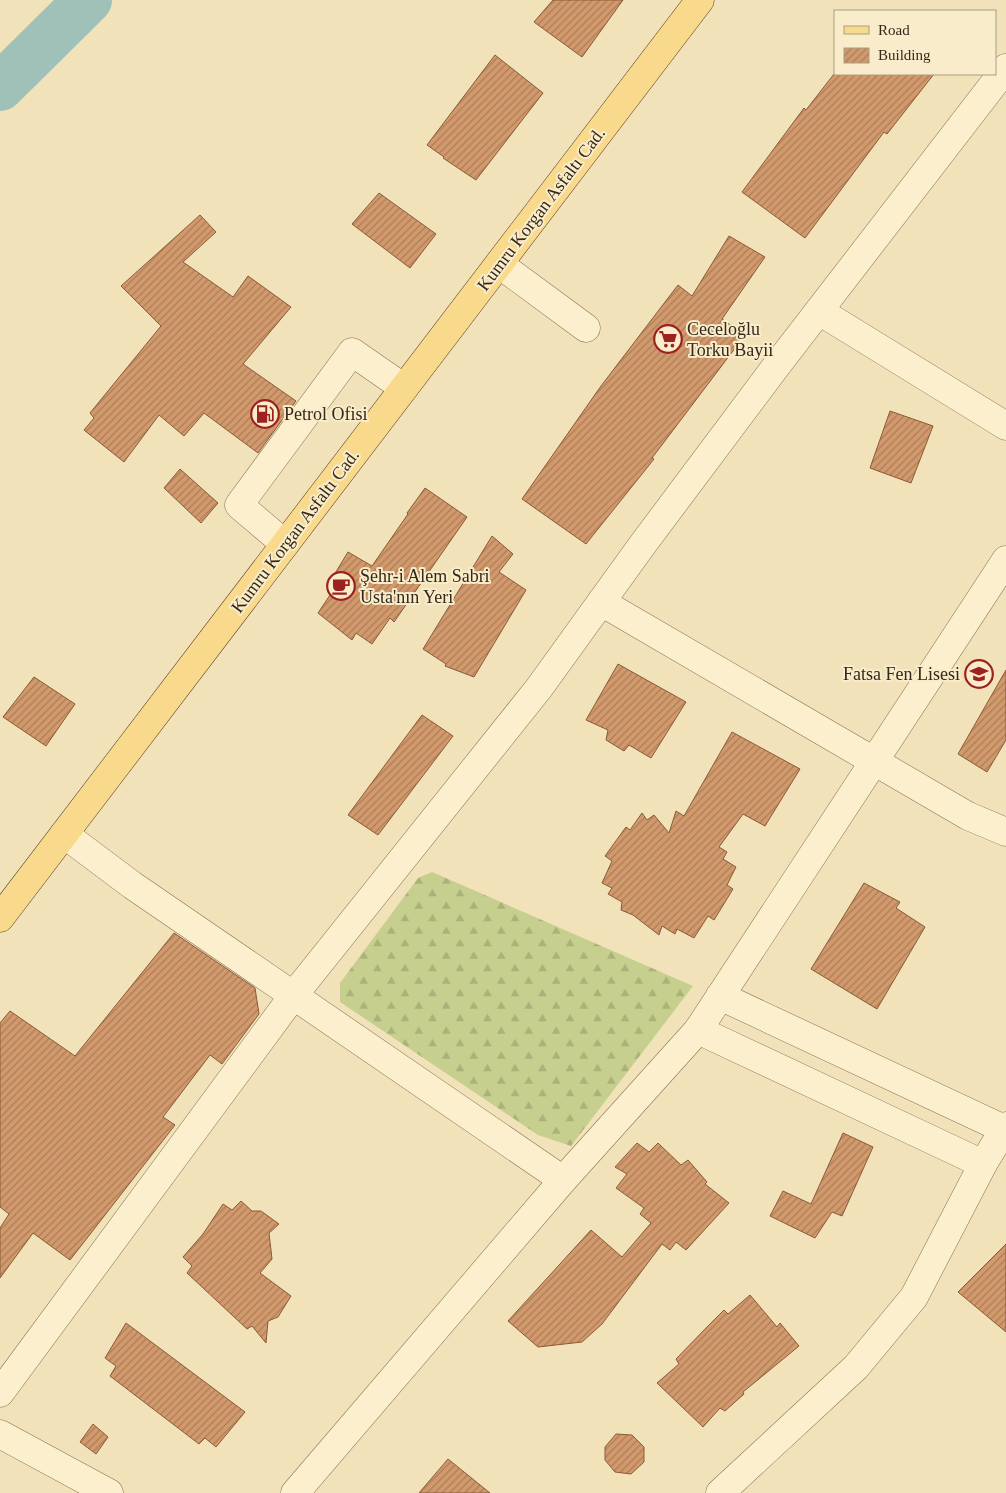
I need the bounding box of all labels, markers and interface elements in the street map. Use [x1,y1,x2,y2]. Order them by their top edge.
legend [834,10,996,75]
text: Road [878,22,910,38]
text: Building [878,47,931,63]
street label: Kumru Korgan Asfaltı Cad. [473,123,609,295]
place label: Ceceloğlu Torku Bayii [687,319,773,360]
supermarket icon: Ceceloğlu Torku Bayii [653,324,683,354]
fuel station icon: Petrol Ofisi [250,399,280,429]
place label: Petrol Ofisi [284,404,368,424]
street label: Kumru Korgan Asfaltı Cad. [227,445,363,617]
place label: Şehr-i Alem Sabri Usta'nın Yeri [360,566,490,607]
cafe icon: Şehr-i Alem Sabri Usta'nın Yeri [326,571,356,601]
school or university icon: Fatsa Fen Lisesi [964,659,994,689]
place label: Fatsa Fen Lisesi [843,664,960,684]

